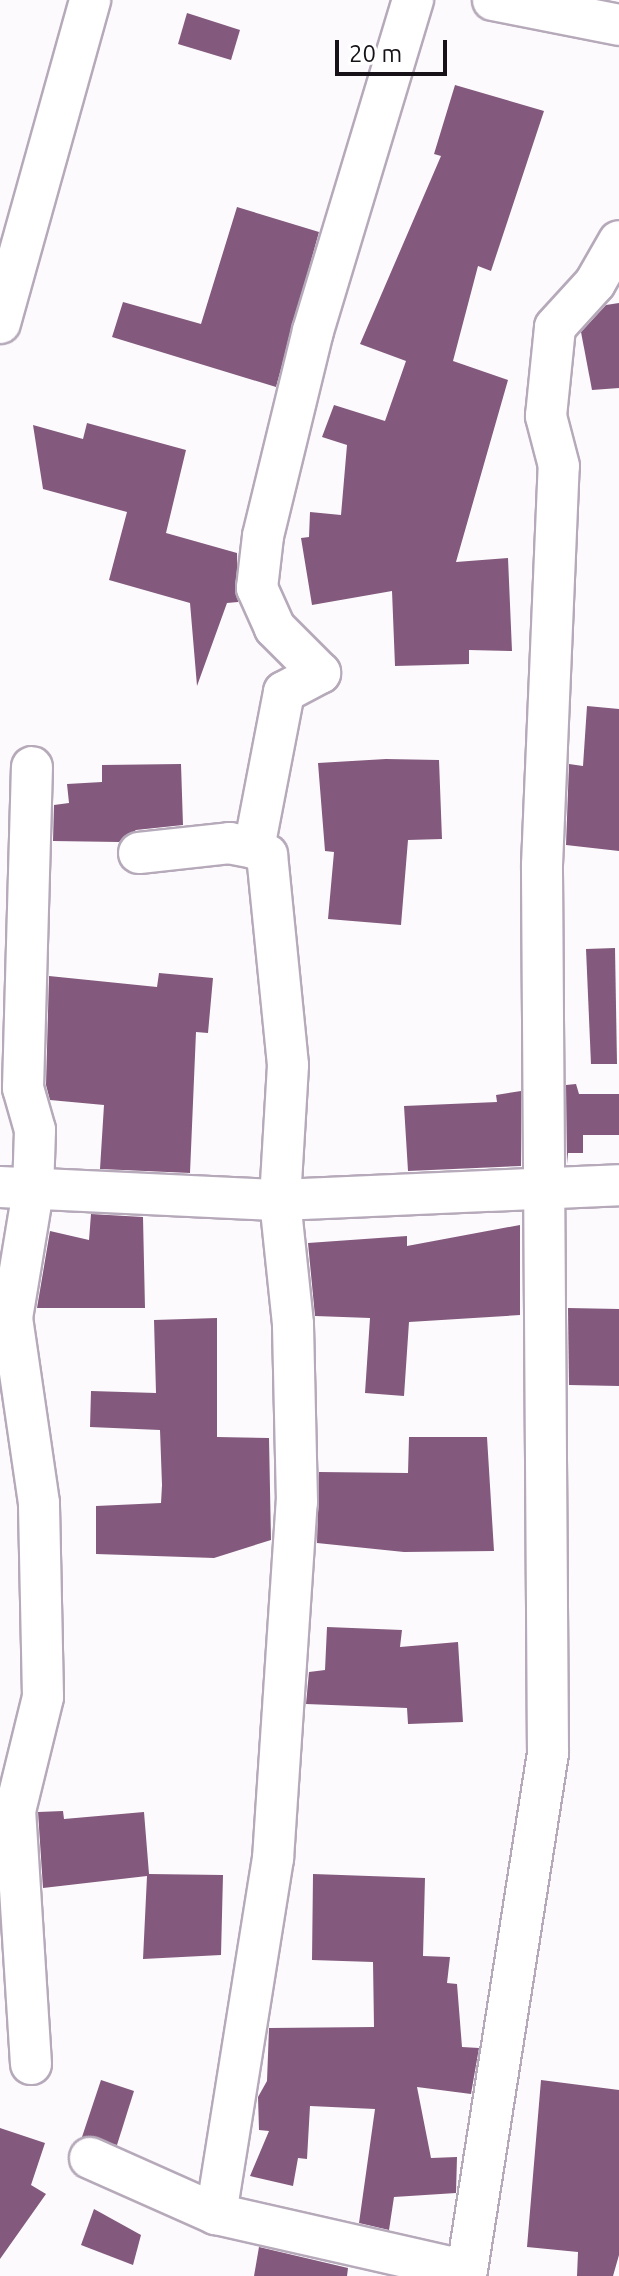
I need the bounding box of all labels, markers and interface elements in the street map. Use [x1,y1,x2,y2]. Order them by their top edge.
scale bar [339,24,451,74]
text: 20 m [349,40,402,67]

